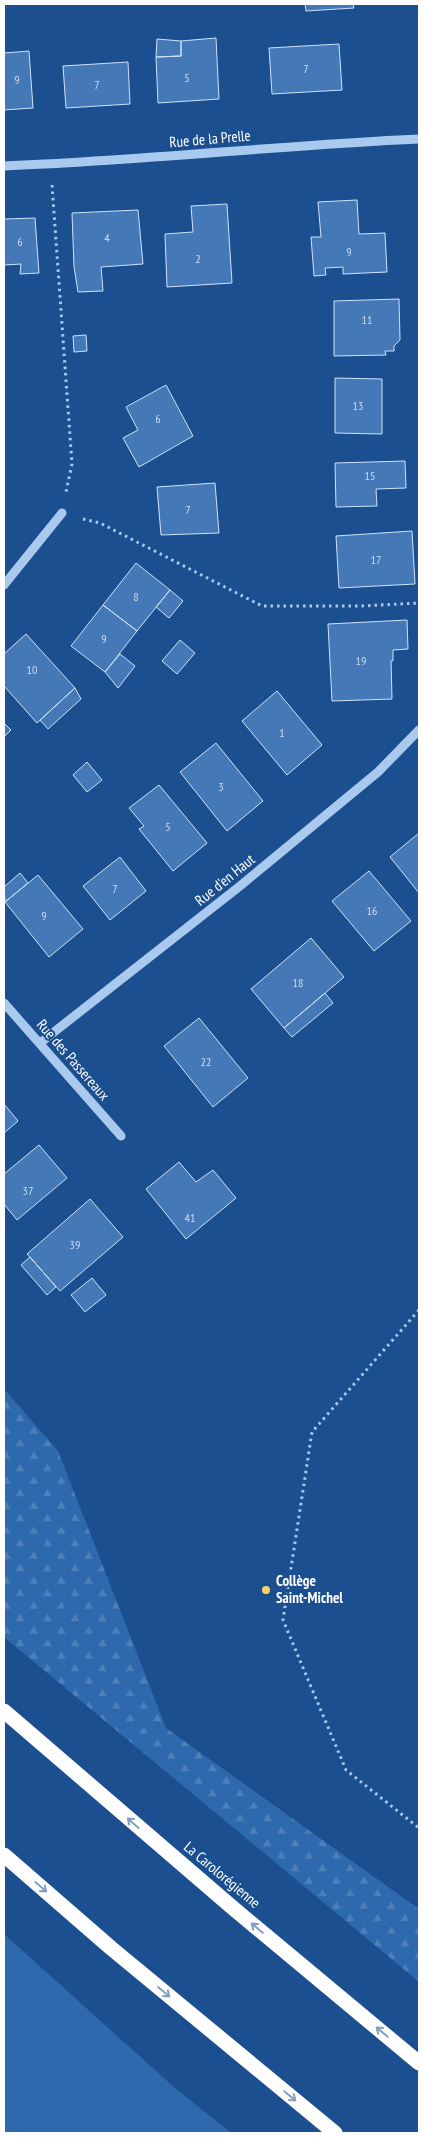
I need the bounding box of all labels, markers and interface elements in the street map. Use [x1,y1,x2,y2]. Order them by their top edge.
house number: 7 [303,61,309,76]
house number: 5 [184,70,190,85]
house number: 9 [14,72,20,87]
house number: 7 [94,77,100,92]
street label: Rue de la Prelle [169,125,251,152]
house number: 4 [104,230,110,245]
house number: 6 [17,234,23,249]
house number: 9 [346,244,352,259]
house number: 2 [195,251,201,266]
house number: 11 [362,312,372,327]
house number: 13 [353,398,363,413]
house number: 6 [155,411,161,426]
house number: 15 [365,468,375,483]
house number: 7 [185,502,191,517]
house number: 17 [371,552,381,567]
house number: 8 [133,589,139,604]
house number: 9 [101,631,107,646]
house number: 19 [356,653,366,668]
house number: 10 [27,662,37,677]
house number: 1 [279,725,285,740]
house number: 3 [218,779,224,794]
house number: 5 [165,819,171,834]
street label: Rue d'en Haut [191,850,259,910]
house number: 7 [112,881,118,896]
house number: 16 [367,903,377,918]
house number: 9 [41,908,47,923]
house number: 18 [293,975,303,990]
street label: Rue des Passereaux [33,1015,114,1104]
house number: 22 [201,1054,211,1069]
house number: 37 [23,1183,33,1198]
house number: 41 [185,1210,195,1225]
house number: 39 [70,1237,80,1252]
place label: Collège Saint-Michel [276,1571,343,1607]
marker: Collège Saint-Michel [260,1584,272,1596]
one-way arrow [127,1817,140,1828]
street label: La Carolorégienne [180,1837,264,1912]
one-way arrow [34,1881,47,1893]
one-way arrow [251,1923,264,1934]
one-way arrow [158,1986,171,1998]
one-way arrow [375,2026,388,2038]
one-way arrow [283,2090,296,2101]

